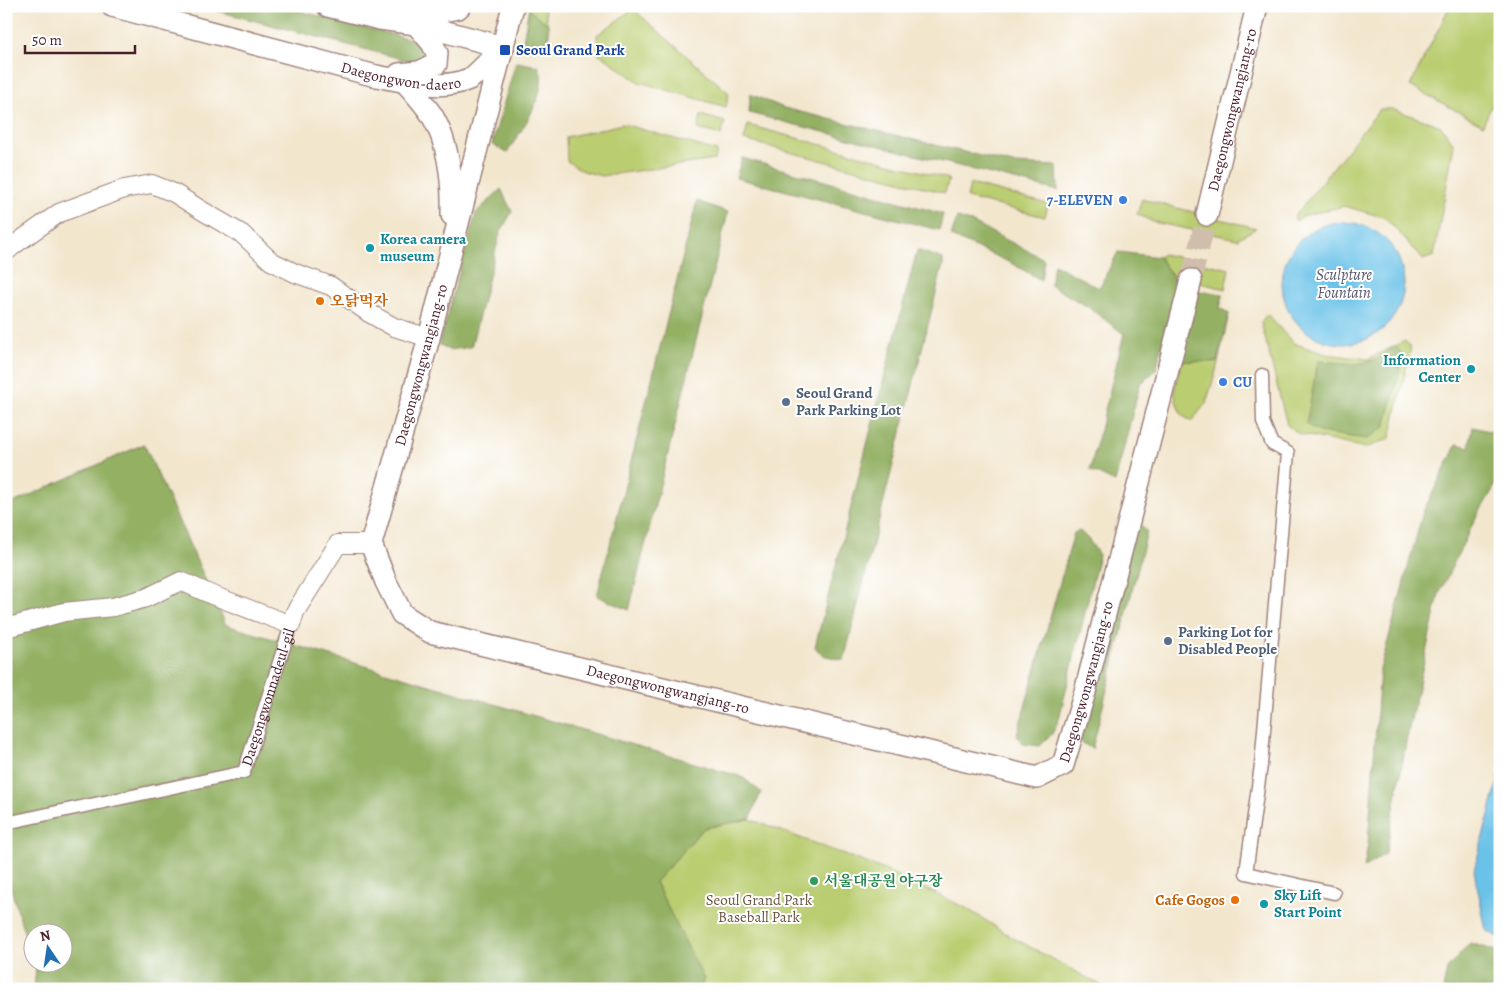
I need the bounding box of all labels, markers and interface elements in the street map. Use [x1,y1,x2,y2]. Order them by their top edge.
scale bar [25,22,135,54]
street label: Daegongwongwangjang-ro [1203,26,1261,193]
text: 50 m [32,30,62,50]
place label: Seoul Grand Park [516,40,625,60]
marker: Seoul Grand Park [498,43,512,57]
street label: Daegongwon-daero [339,57,463,95]
place label: 7-ELEVEN [1047,190,1113,210]
marker: 7-ELEVEN [1117,194,1129,206]
place label: Korea camera museum [380,229,467,266]
marker: Korea camera museum [364,242,376,254]
water label: Sculpture Fountain [1316,264,1372,304]
street label: Daegongwongwangjang-ro [390,282,452,448]
place label: 오닭먹자 [330,291,388,311]
marker: 오닭먹자 [314,295,326,307]
place label: Information Center [1383,350,1462,387]
marker: Information Center [1465,363,1477,375]
place label: CU [1233,372,1252,392]
marker: CU [1217,376,1229,388]
place label: Seoul Grand Park Parking Lot [796,383,901,420]
marker: Seoul Grand Park Parking Lot [780,396,792,408]
street label: Daegongwongwangjang-ro [1054,599,1118,765]
place label: Parking Lot for Disabled People [1178,622,1277,659]
street label: Daegongwonnadeul-gil [237,625,299,769]
marker: Parking Lot for Disabled People [1162,635,1174,647]
street label: Daegongwongwangjang-ro [584,660,751,718]
place label: 서울대공원 야구장 [824,871,943,891]
marker: 서울대공원 야구장 [808,875,820,887]
place label: Sky Lift Start Point [1274,885,1342,922]
park label: Seoul Grand Park Baseball Park [706,890,813,927]
place label: Cafe Gogos [1155,890,1225,910]
marker: Cafe Gogos [1229,894,1241,906]
marker: Sky Lift Start Point [1258,898,1270,910]
north arrow [22,922,72,972]
text: N [38,925,52,946]

